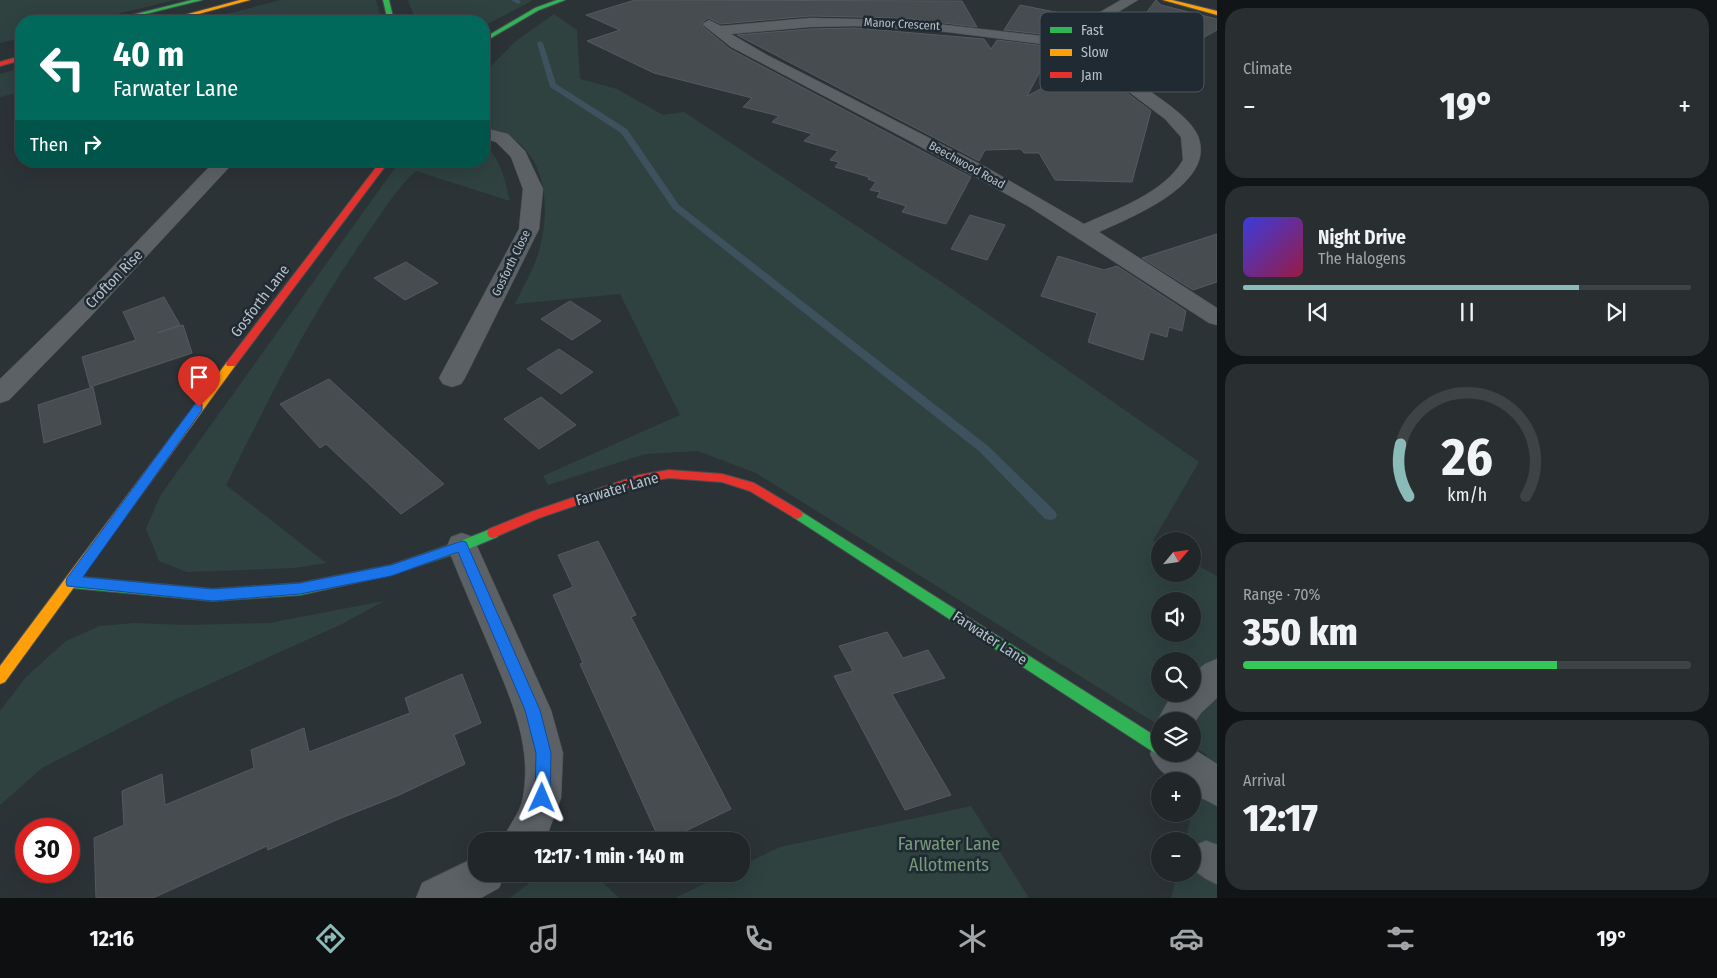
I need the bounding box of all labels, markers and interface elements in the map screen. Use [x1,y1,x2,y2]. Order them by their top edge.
legend [1040,12,1204,92]
street label: Manor Crescent [864,15,940,33]
text: Fast [1081,22,1104,39]
text: 40 m [113,33,184,75]
icon: left [30,35,95,100]
text: Slow [1081,44,1108,61]
text: Climate [1243,59,1292,78]
text: Jam [1081,67,1102,84]
text: Farwater Lane [113,75,238,102]
text: 19° [1440,83,1494,129]
text: − [1243,90,1256,123]
text: + [1678,90,1691,123]
icon: right [78,130,106,158]
text: Then [30,133,68,156]
street label: Beechwood Road [927,138,1007,192]
text: Night Drive [1318,226,1406,249]
street label: Gosforth Close [489,228,533,298]
street label: Crofton Rise [82,246,146,312]
text: The Halogens [1318,249,1406,268]
street label: Gosforth Lane [227,261,293,341]
icon: previous [1304,298,1332,326]
icon: pause [1453,298,1481,326]
icon: next [1602,298,1630,326]
pin [178,356,220,407]
icon: arrive [185,363,213,391]
text: 26 [1440,426,1493,489]
street label: Farwater Lane [574,469,660,509]
text: km/h [1447,484,1487,506]
north arrow [1151,532,1201,582]
map controls [1151,532,1201,882]
text: Range · 70% [1243,585,1321,604]
button: sound [1151,592,1201,642]
street label: Farwater Lane [949,607,1031,669]
text: 350 km [1243,609,1358,655]
button: search [1151,652,1201,702]
button: layers [1151,712,1201,762]
position arrow [515,771,567,823]
text: Arrival [1243,771,1285,790]
button: + [1151,772,1201,822]
text: 12:17 [1243,795,1318,841]
speed limit sign: 30 [15,818,80,883]
button: − [1151,832,1201,882]
park label: Farwater Lane Allotments [898,833,1000,876]
text: 12:17 · 1 min · 140 m [534,845,684,868]
icon: directions [313,921,348,956]
icon: music [527,921,562,956]
icon: phone [741,921,776,956]
icon: climate [955,921,990,956]
icon: car [1169,921,1204,956]
icon: filters [1383,921,1418,956]
text: 12:16 [89,925,134,952]
text: 19° [1597,925,1628,952]

